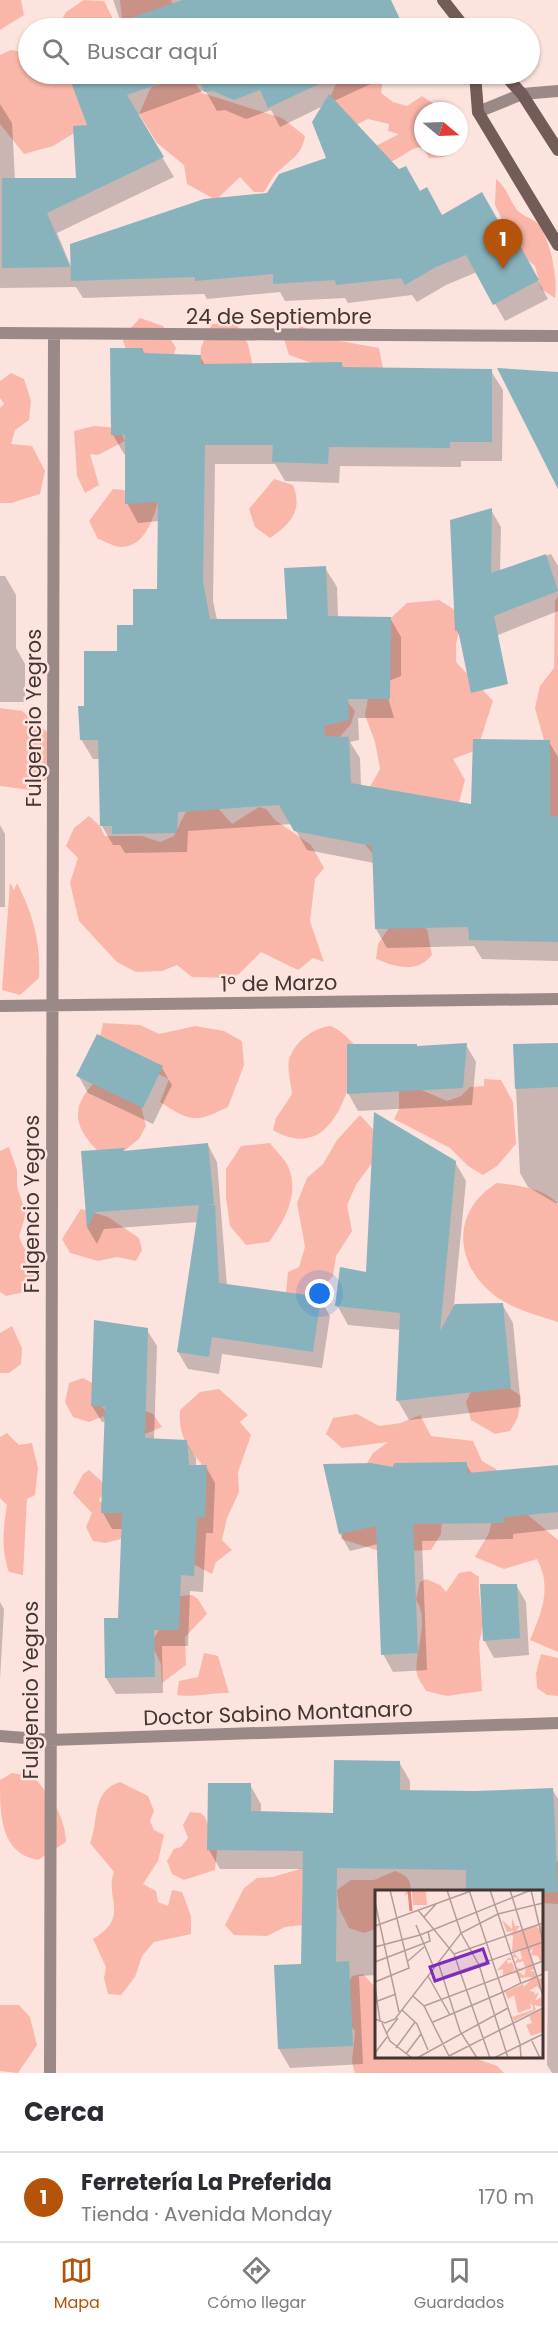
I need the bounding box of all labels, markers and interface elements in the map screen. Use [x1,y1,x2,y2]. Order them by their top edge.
search box [18,18,540,84]
icon: search [39,35,72,68]
text: Buscar aquí [87,36,218,67]
north arrow [414,102,468,156]
pin: 1 [484,220,522,269]
street label: 24 de Septiembre [186,302,372,331]
street label: Fulgencio Yegros [19,629,48,807]
street label: 1° de Marzo [220,967,338,999]
street label: Fulgencio Yegros [17,1115,46,1293]
your location [305,1279,334,1308]
street label: Fulgencio Yegros [16,1601,45,1779]
street label: Doctor Sabino Montanaro [143,1694,413,1732]
inset map [375,1890,543,2058]
text: Cerca [24,2094,104,2130]
text: Ferretería La Preferida [81,2167,332,2198]
text: 1 [40,2183,47,2211]
text: 170 m [478,2183,534,2211]
text: Tienda · Avenida Monday [81,2200,332,2228]
tab: Mapa [54,2254,100,2315]
tab: Cómo llegar [207,2254,306,2315]
tab: Guardados [414,2254,504,2315]

